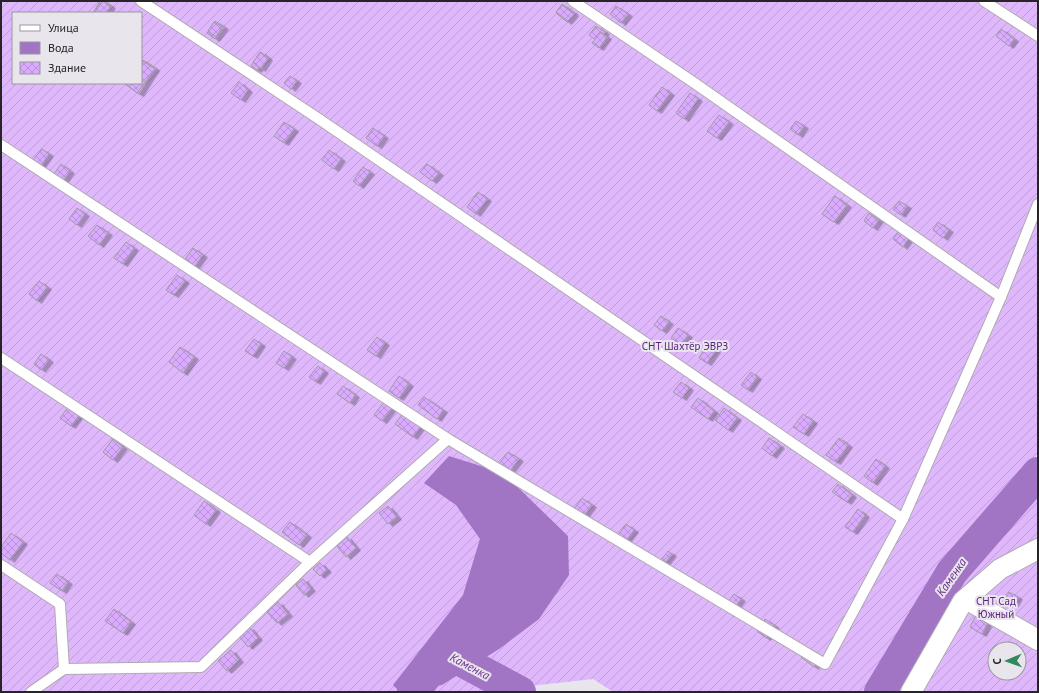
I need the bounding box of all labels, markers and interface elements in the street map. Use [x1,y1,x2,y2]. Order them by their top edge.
legend [12,12,142,84]
text: Улица [48,20,79,35]
text: Вода [48,40,74,55]
text: Здание [48,60,86,75]
park label: СНТ Шахтёр ЭВРЗ [642,339,728,353]
water label: Каменка [933,555,970,599]
park label: СНТ Сад Южный [976,594,1016,621]
north arrow [987,641,1027,681]
water label: Каменка [448,649,493,683]
text: С [990,658,1004,665]

